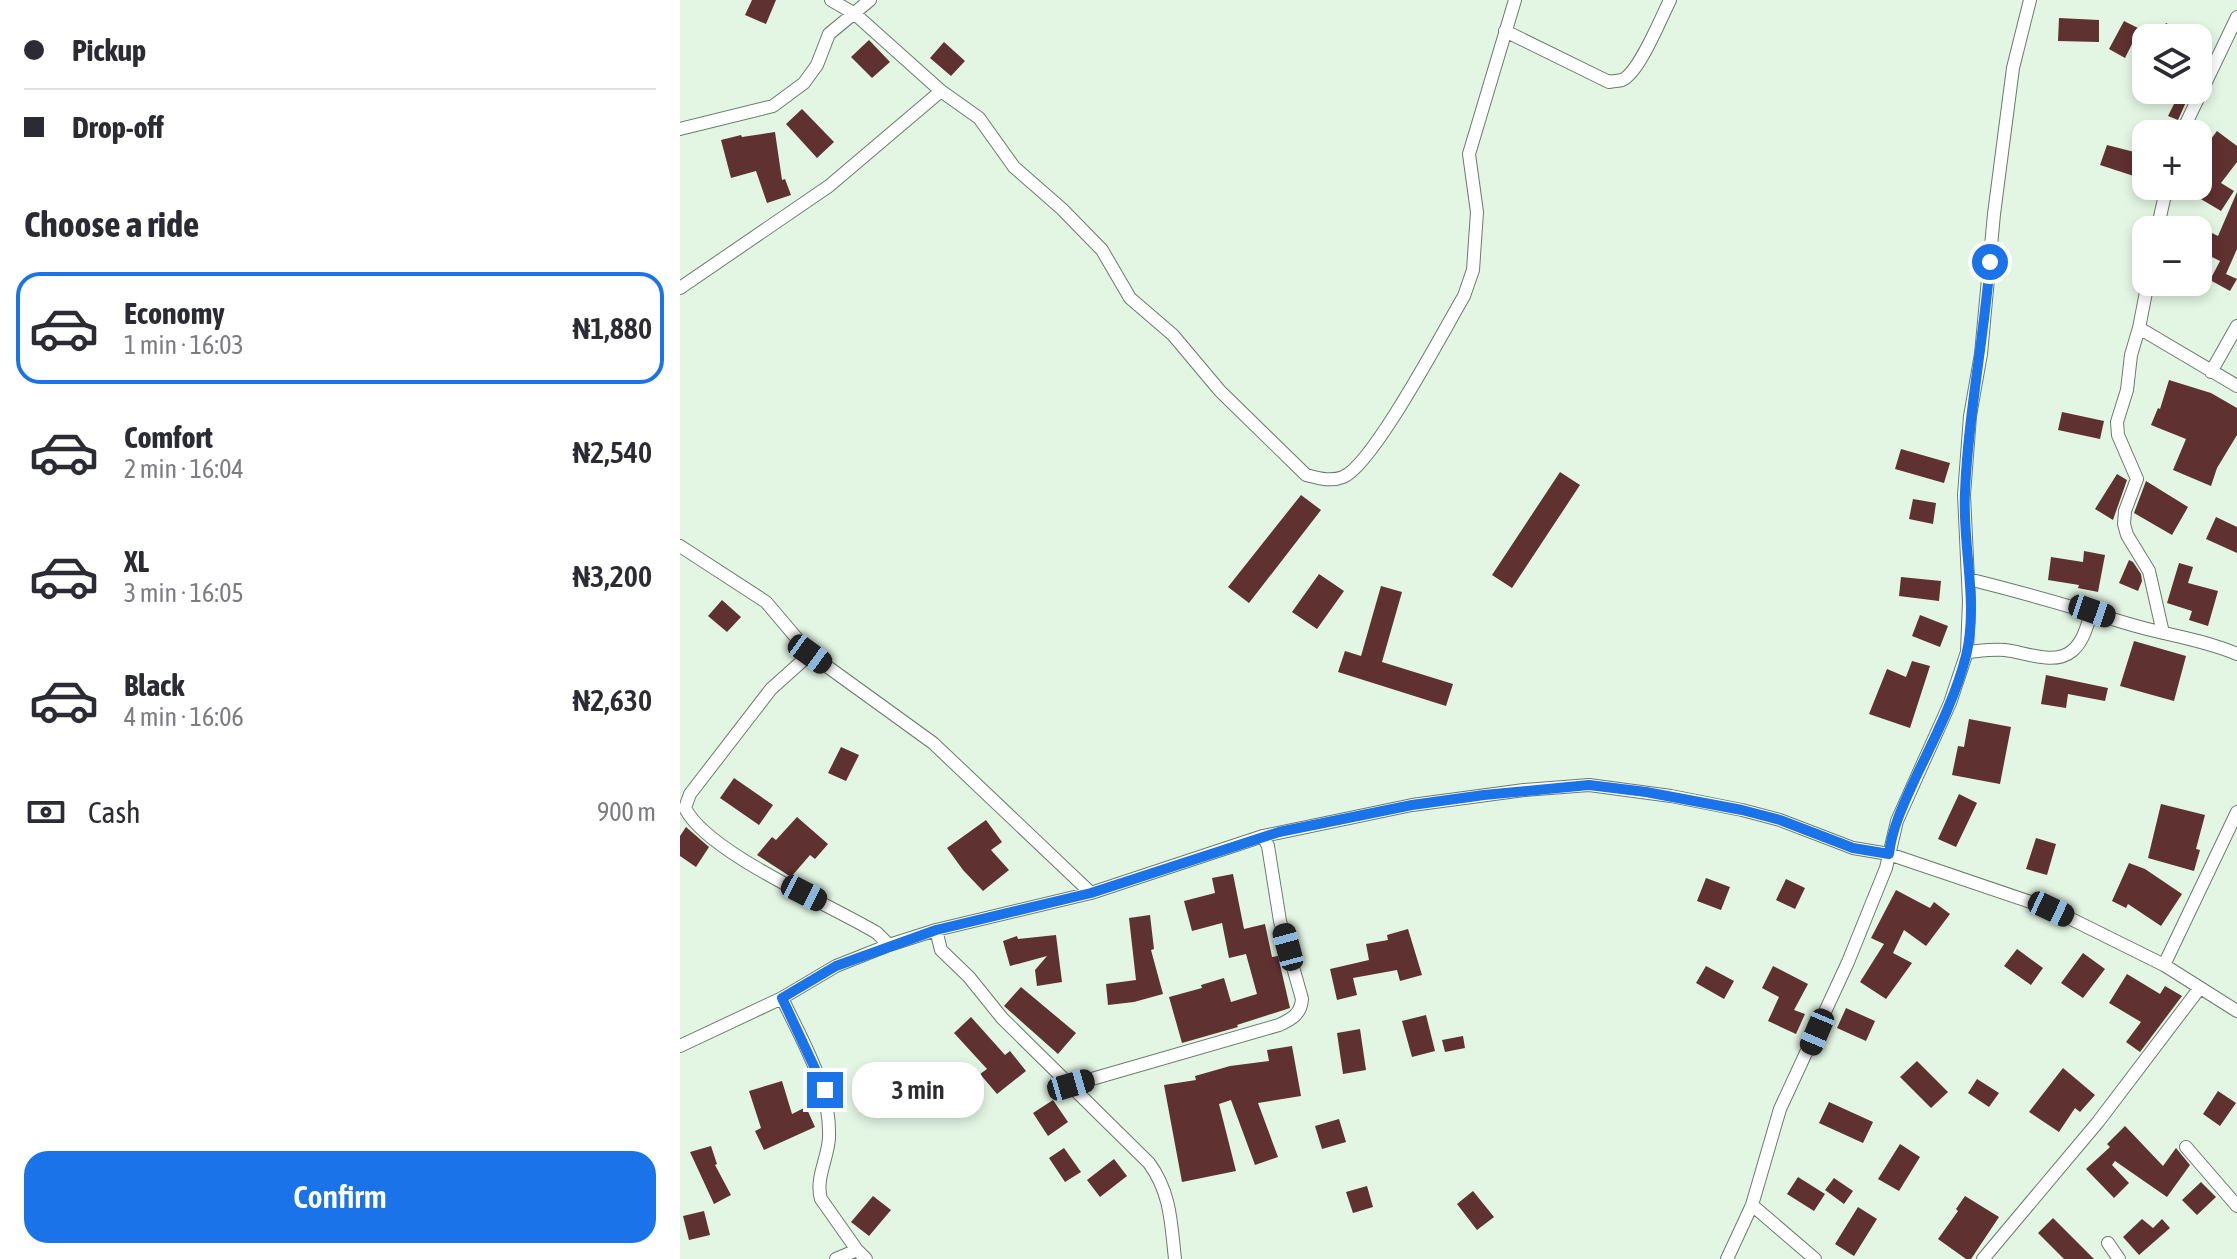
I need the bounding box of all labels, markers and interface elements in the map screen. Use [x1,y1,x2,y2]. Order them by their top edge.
map controls [2132,24,2212,296]
button: layers [2132,24,2212,104]
text: Pickup [72,33,146,67]
text: Drop-off [72,110,164,144]
button: + [2132,120,2212,200]
text: Choose a ride [24,203,199,245]
button: − [2132,216,2212,296]
route start [1972,244,2008,280]
icon: car [28,292,100,364]
text: Economy [124,296,225,330]
text: ₦1,880 [573,311,652,345]
text: 1 min · 16:03 [124,330,244,360]
icon: car [28,416,100,488]
text: Comfort [124,420,213,454]
text: ₦2,540 [573,435,652,469]
text: 2 min · 16:04 [124,454,244,484]
icon: car [28,540,100,612]
text: XL [124,544,149,578]
text: ₦3,200 [573,559,652,593]
text: 3 min · 16:05 [124,578,244,608]
car [2065,592,2119,630]
car [784,630,836,678]
icon: car [28,664,100,736]
text: Black [124,668,184,702]
text: ₦2,630 [573,683,652,717]
text: 4 min · 16:06 [124,702,244,732]
icon: cash [24,790,68,834]
text: Cash [88,795,141,829]
text: 900 m [597,797,656,827]
car [777,871,831,915]
car [2024,888,2078,930]
car [1270,921,1306,973]
car [1797,1005,1837,1059]
callout: 3 min [853,1062,985,1118]
car [1045,1067,1097,1103]
route end [807,1072,843,1108]
text: 3 min [891,1075,945,1105]
button: Confirm [24,1151,656,1243]

